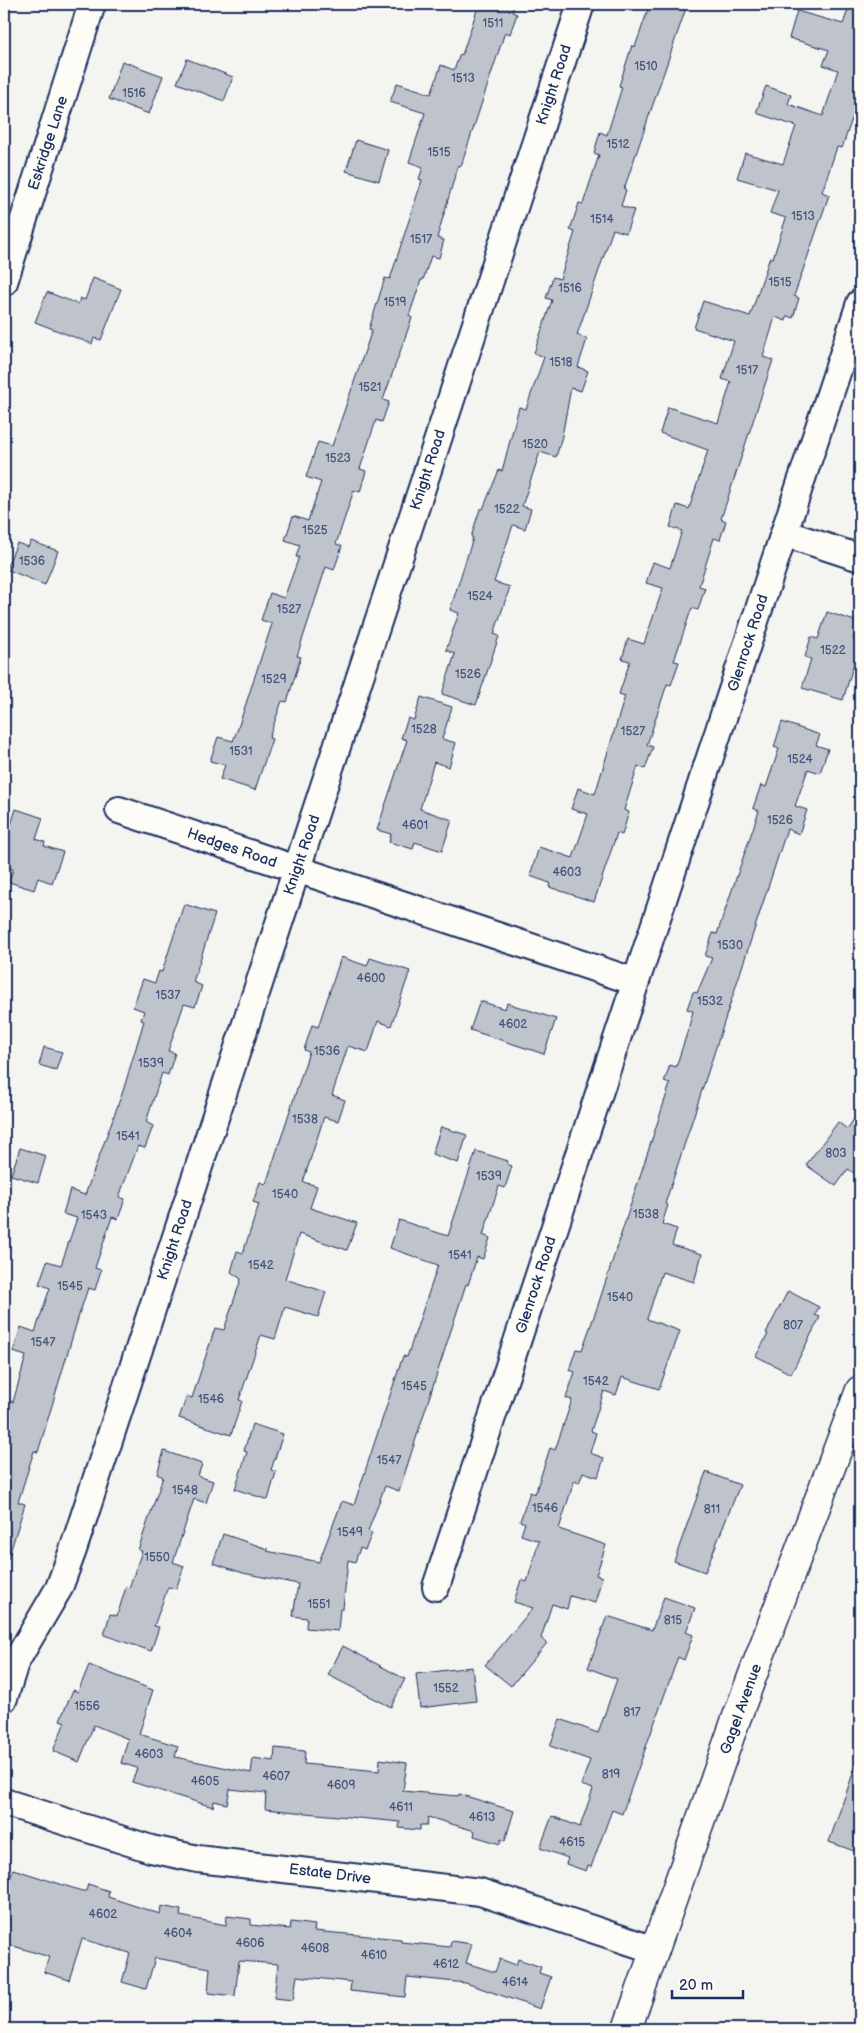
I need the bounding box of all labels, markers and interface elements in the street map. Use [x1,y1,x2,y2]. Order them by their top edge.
house number: 1511 [483,16,503,31]
street label: Knight Road [532,42,576,128]
house number: 1510 [634,59,658,74]
house number: 1513 [451,71,475,86]
house number: 1516 [122,86,146,101]
street label: Eskridge Lane [24,93,72,192]
house number: 1512 [606,137,630,152]
house number: 1515 [427,145,451,160]
house number: 1513 [791,209,815,224]
house number: 1514 [590,212,614,227]
house number: 1517 [410,232,432,247]
house number: 1515 [768,275,792,290]
house number: 1516 [558,281,582,296]
house number: 1519 [383,295,407,310]
house number: 1518 [549,355,573,370]
house number: 1517 [736,363,758,378]
house number: 1521 [358,380,382,395]
street label: Knight Road [406,427,450,513]
house number: 1520 [522,437,548,452]
house number: 1523 [325,451,351,466]
house number: 1522 [494,502,520,517]
house number: 1525 [302,523,328,538]
house number: 1536 [19,554,45,569]
house number: 1524 [467,589,494,604]
street label: Glenrock Road [723,592,773,694]
house number: 1527 [277,602,301,617]
house number: 1522 [820,643,846,658]
house number: 1526 [455,667,481,682]
house number: 1529 [261,672,287,687]
house number: 1528 [411,722,437,737]
house number: 1527 [621,724,645,739]
house number: 1531 [229,744,253,759]
house number: 1524 [787,752,814,767]
street label: Knight Road [279,812,325,898]
house number: 1526 [767,813,793,828]
house number: 4601 [402,818,428,833]
street label: Hedges Road [185,824,279,872]
house number: 4603 [552,865,582,880]
house number: 1530 [717,938,743,953]
house number: 4600 [357,971,385,986]
house number: 1537 [156,988,181,1003]
house number: 1532 [697,994,723,1009]
house number: 4602 [499,1017,527,1032]
house number: 1536 [314,1044,340,1059]
house number: 1539 [138,1056,164,1071]
house number: 1538 [292,1112,318,1127]
house number: 1541 [116,1129,140,1144]
house number: 803 [825,1146,847,1161]
house number: 1539 [476,1169,502,1184]
house number: 1540 [272,1187,298,1202]
street label: Knight Road [153,1197,197,1283]
house number: 1538 [633,1207,659,1222]
house number: 1543 [81,1208,107,1223]
street label: Glenrock Road [511,1234,561,1336]
house number: 1541 [448,1248,472,1263]
house number: 1542 [248,1258,274,1273]
house number: 1545 [57,1279,83,1294]
house number: 1540 [607,1290,633,1305]
house number: 807 [783,1318,803,1333]
house number: 1547 [31,1335,55,1350]
house number: 1542 [583,1374,609,1389]
house number: 1545 [401,1379,427,1394]
house number: 1546 [198,1392,224,1407]
house number: 1547 [377,1453,401,1468]
house number: 1548 [172,1483,198,1498]
house number: 1546 [532,1501,558,1516]
house number: 811 [704,1502,720,1517]
house number: 1549 [337,1525,363,1540]
house number: 1550 [144,1550,170,1565]
house number: 1551 [307,1597,331,1612]
house number: 815 [664,1613,682,1628]
street label: Gagel Avenue [716,1661,766,1757]
house number: 1552 [433,1681,459,1696]
house number: 1556 [74,1699,100,1714]
house number: 817 [623,1705,641,1720]
house number: 4603 [134,1747,164,1762]
house number: 819 [602,1767,620,1782]
house number: 4607 [262,1769,290,1784]
house number: 4605 [191,1774,219,1789]
house number: 4609 [327,1778,355,1793]
house number: 4611 [389,1800,413,1815]
house number: 4613 [469,1810,495,1825]
house number: 4615 [559,1835,585,1850]
street label: Estate Drive [288,1860,372,1888]
house number: 4602 [89,1907,117,1922]
house number: 4604 [163,1926,193,1941]
house number: 4606 [235,1936,265,1951]
house number: 4608 [301,1941,329,1956]
house number: 4610 [361,1948,387,1963]
house number: 4612 [433,1957,459,1972]
scale bar [672,1968,743,2000]
house number: 4614 [502,1975,529,1990]
text: 20 m [679,1976,713,1995]

